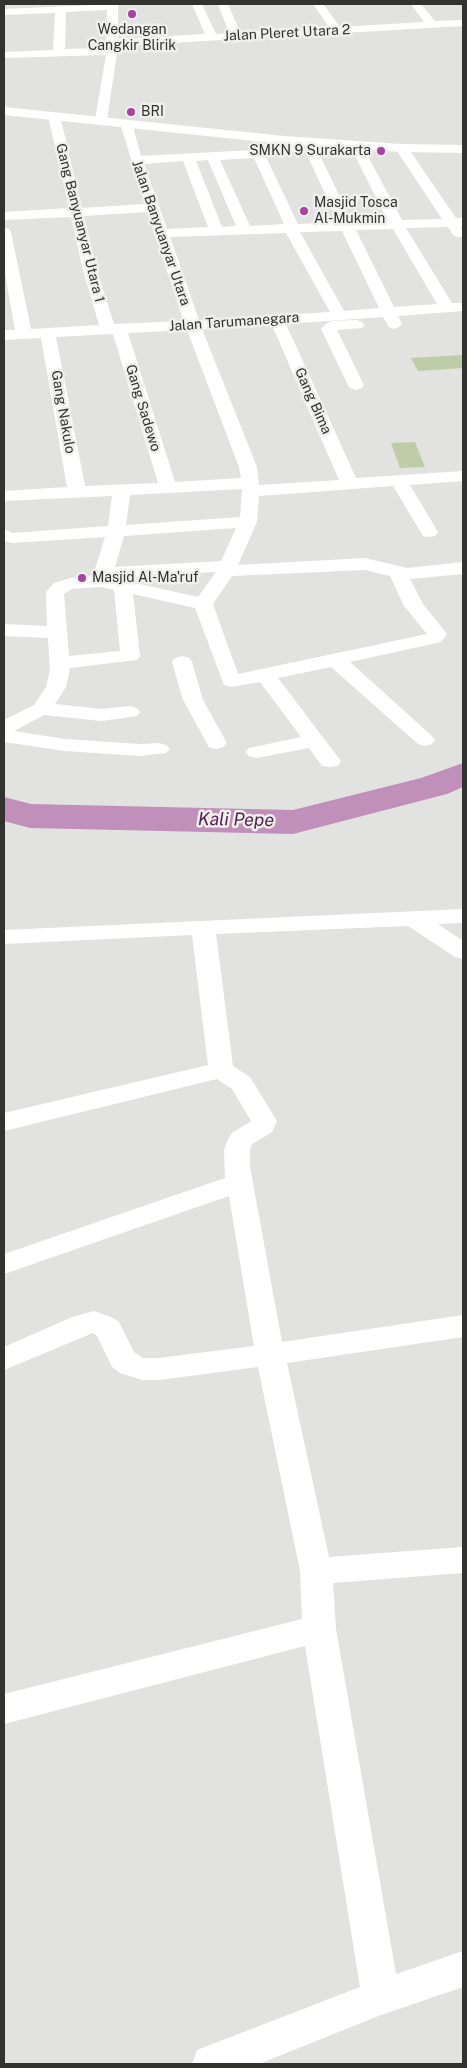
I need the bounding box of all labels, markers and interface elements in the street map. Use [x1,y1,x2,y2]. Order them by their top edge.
marker: Wedangan Cangkir Blirik [126,8,138,20]
street label: Jalan Pleret Utara 2 [223,21,351,45]
place label: Wedangan Cangkir Blirik [88,22,176,54]
place label: BRI [141,104,164,120]
marker: BRI [125,106,137,118]
street label: Gang Banyuanyar Utara 1 [52,142,108,304]
place label: SMKN 9 Surakarta [249,143,371,159]
marker: SMKN 9 Surakarta [375,145,387,157]
street label: Jalan Banyuanyar Utara [128,158,194,308]
place label: Masjid Tosca Al-Mukmin [314,195,398,228]
marker: Masjid Tosca Al-Mukmin [298,205,310,217]
street label: Jalan Tarumanegara [168,309,300,335]
street label: Gang Sadewo [122,362,164,454]
street label: Gang Bima [291,365,335,437]
street label: Gang Nakulo [47,369,79,455]
place label: Masjid Al-Ma'ruf [92,570,199,586]
marker: Masjid Al-Ma'ruf [76,572,88,584]
water label: Kali Pepe [198,809,274,831]

